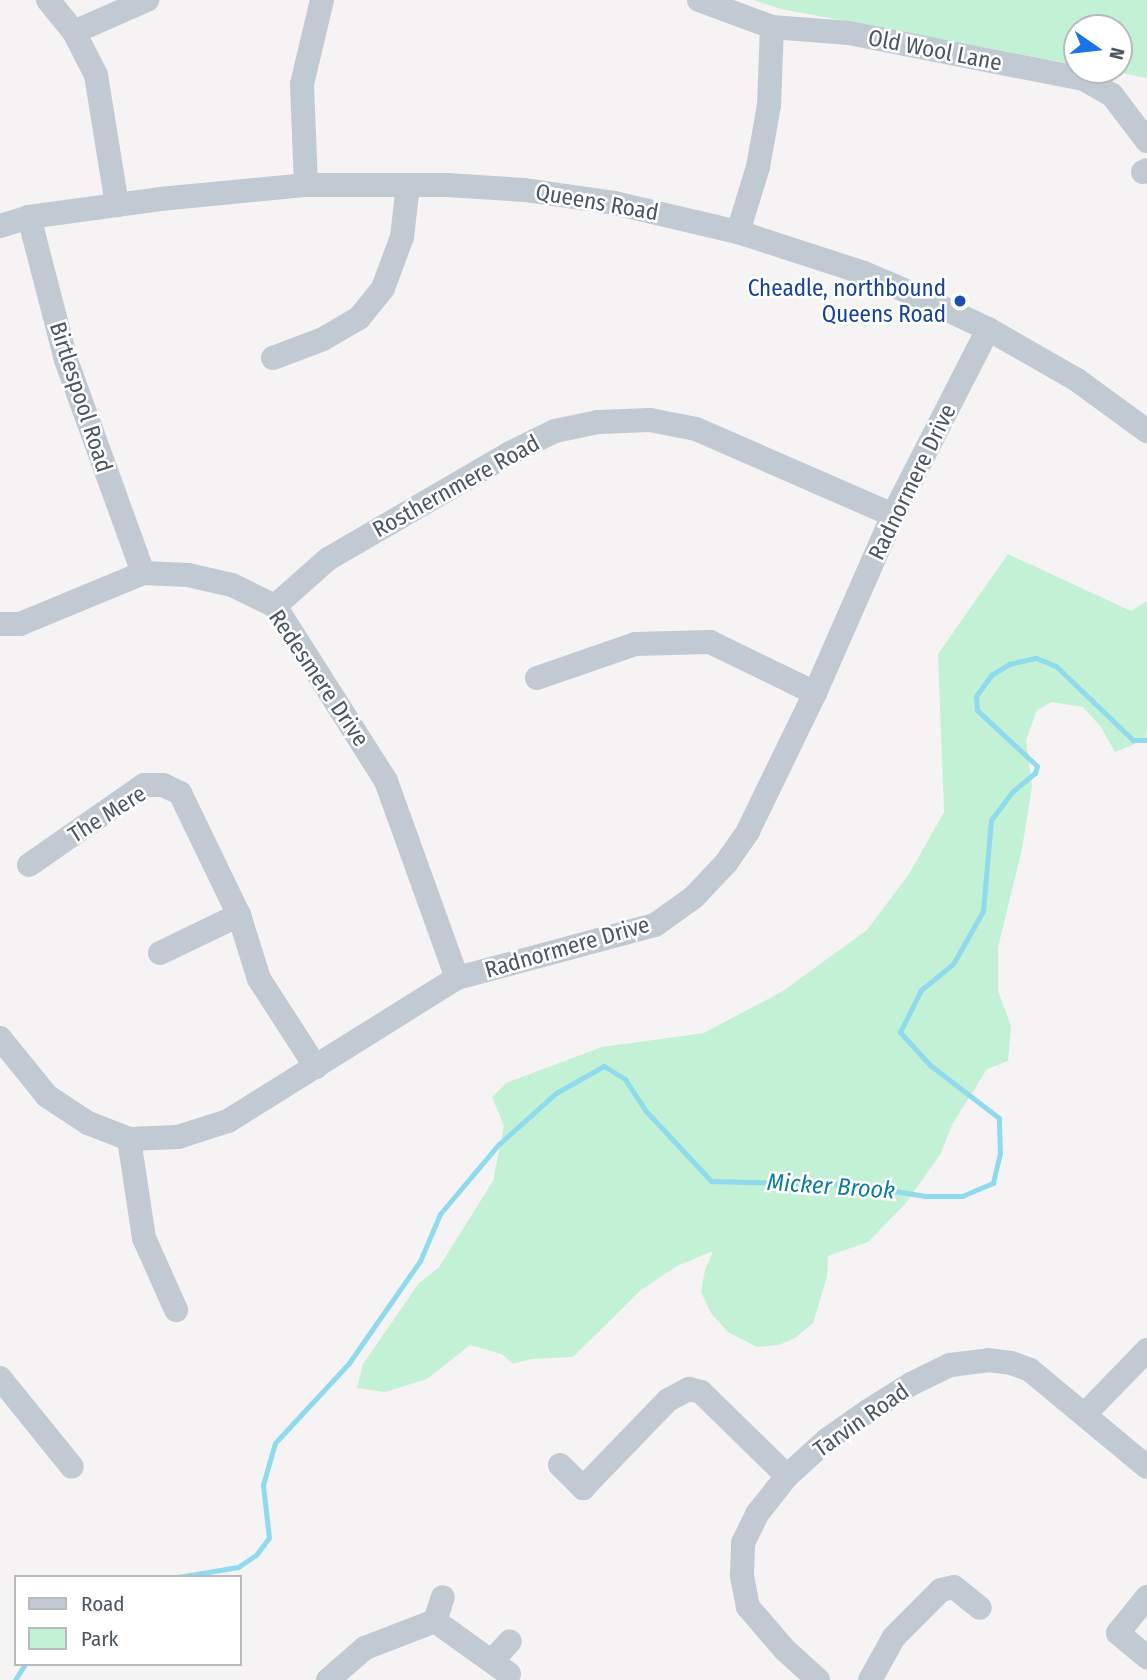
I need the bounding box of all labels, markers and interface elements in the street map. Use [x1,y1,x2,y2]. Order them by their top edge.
north arrow [1063,14,1133,84]
street label: Old Wool Lane [866,24,1004,76]
text: N [1104,45,1129,62]
street label: Queens Road [533,178,661,226]
place label: Cheadle, northbound Queens Road [748,274,946,328]
marker: Cheadle, northbound Queens Road [952,293,968,309]
street label: Birtlespool Road [44,318,118,476]
street label: Radnormere Drive [862,400,962,564]
street label: Rosthernmere Road [368,429,544,543]
street label: Redesmere Drive [263,604,375,752]
street label: The Mere [63,780,151,848]
street label: Radnormere Drive [481,910,653,984]
water label: Micker Brook [766,1168,896,1206]
street label: Tarvin Road [808,1377,914,1463]
legend [14,1575,242,1666]
text: Road [81,1591,125,1617]
text: Park [81,1626,118,1652]

